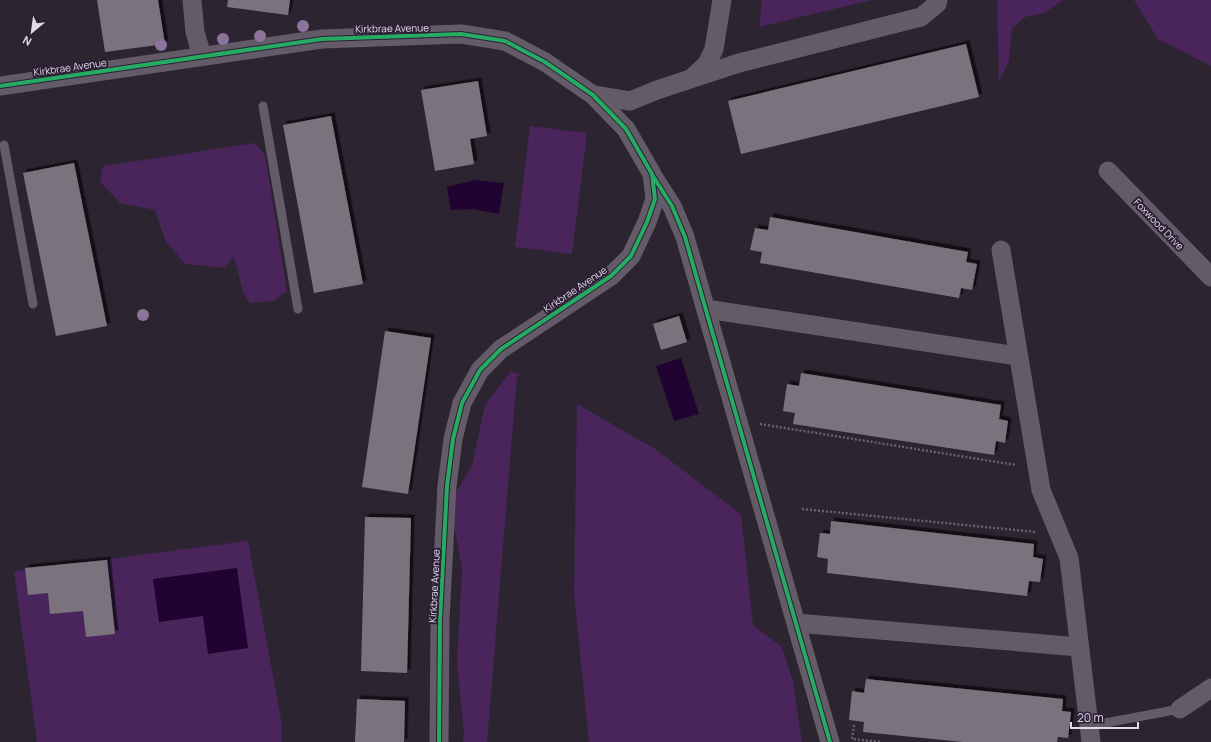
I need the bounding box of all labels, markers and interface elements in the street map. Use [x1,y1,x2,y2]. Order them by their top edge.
north arrow [12,12,52,52]
street label: Kirkbrae Avenue [355,20,429,36]
text: N [20,33,34,50]
street label: Kirkbrae Avenue [32,55,108,79]
street label: Foxwood Drive [1131,195,1187,253]
street label: Kirkbrae Avenue [540,262,610,315]
street label: Kirkbrae Avenue [425,549,443,623]
scale bar [1071,704,1138,730]
text: 20 m [1077,709,1104,726]

